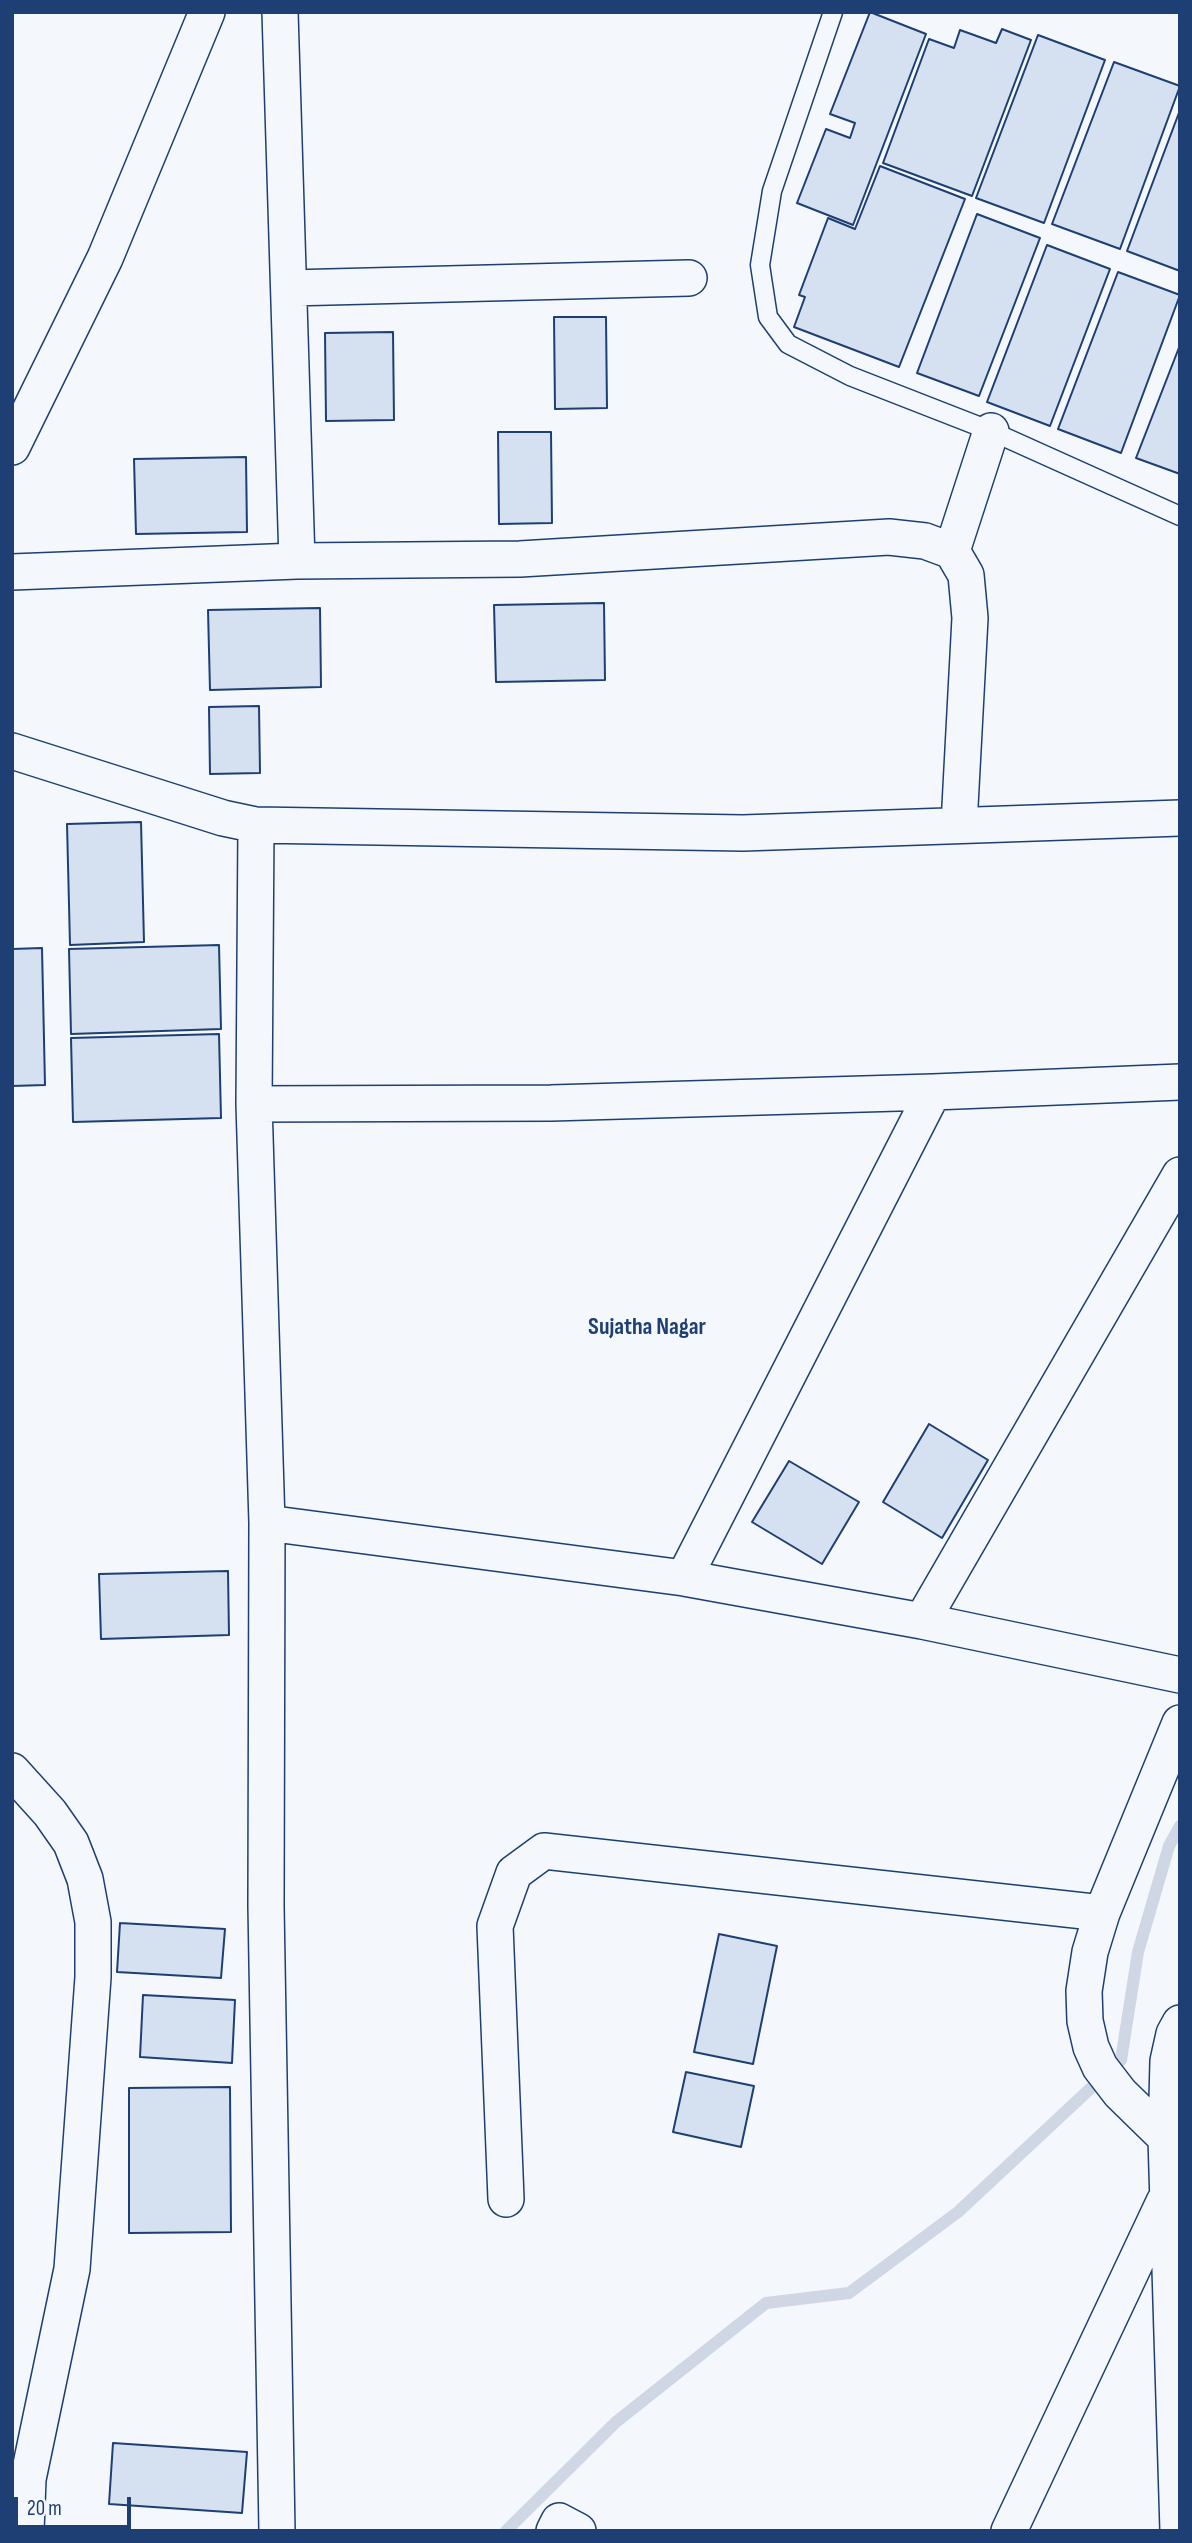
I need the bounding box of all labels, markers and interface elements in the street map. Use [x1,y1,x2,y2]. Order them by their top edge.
district label: Sujatha Nagar [588,1314,706,1342]
scale bar [18,2484,135,2528]
text: 20 m [27,2496,62,2521]

